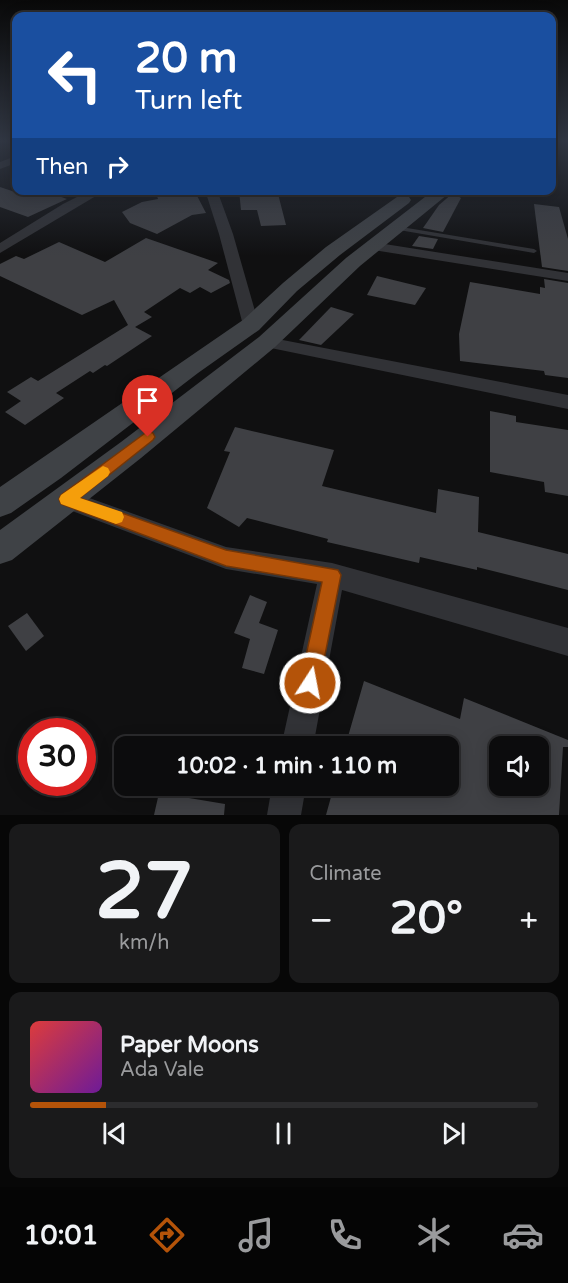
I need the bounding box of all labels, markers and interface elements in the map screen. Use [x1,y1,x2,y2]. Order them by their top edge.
text: 20 m [135,33,237,84]
icon: left [36,36,114,114]
text: Turn left [135,84,242,117]
icon: right [101,150,134,183]
text: Then [36,154,89,180]
pin [122,375,173,437]
icon: arrive [131,384,164,417]
position arrow [278,651,342,715]
speed limit sign: 30 [18,718,96,796]
map controls [489,736,549,796]
button: sound [489,736,549,796]
text: 10:02 · 1 min · 110 m [176,753,397,779]
text: 27 [95,845,193,939]
text: Climate [310,862,382,886]
text: 20° [389,892,463,946]
text: − [310,901,333,940]
text: + [519,901,538,940]
text: km/h [119,931,169,955]
text: Paper Moons [120,1032,259,1058]
text: Ada Vale [120,1058,204,1082]
icon: previous [98,1117,131,1150]
icon: pause [267,1117,300,1150]
icon: next [437,1117,470,1150]
icon: directions [146,1214,188,1256]
icon: music [235,1214,277,1256]
icon: phone [324,1214,366,1256]
icon: climate [413,1214,455,1256]
icon: car [502,1214,544,1256]
text: 10:01 [24,1219,98,1252]

